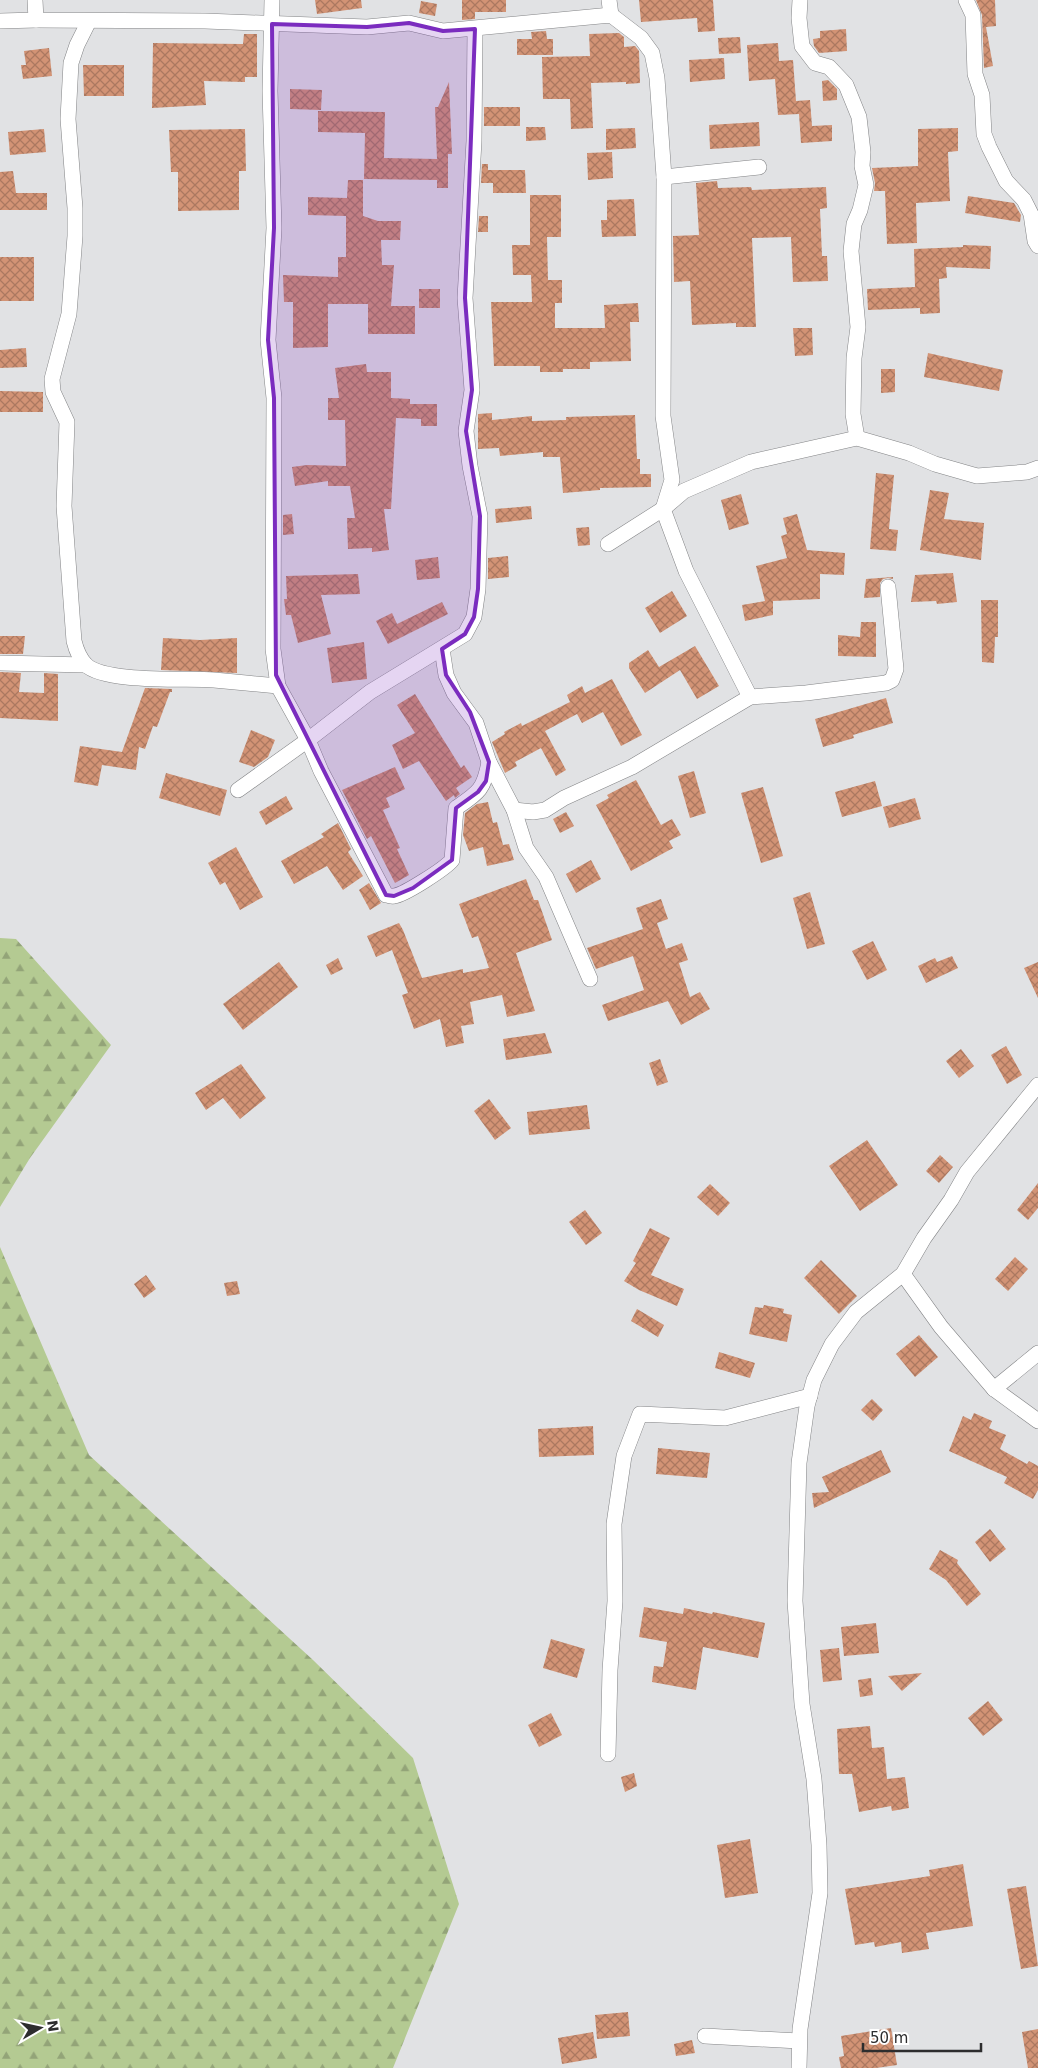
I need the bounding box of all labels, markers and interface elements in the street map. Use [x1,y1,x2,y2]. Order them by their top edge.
north arrow [15,2003,65,2053]
text: N [44,2019,62,2033]
scale bar [863,2020,980,2052]
text: 50 m [870,2029,908,2047]

